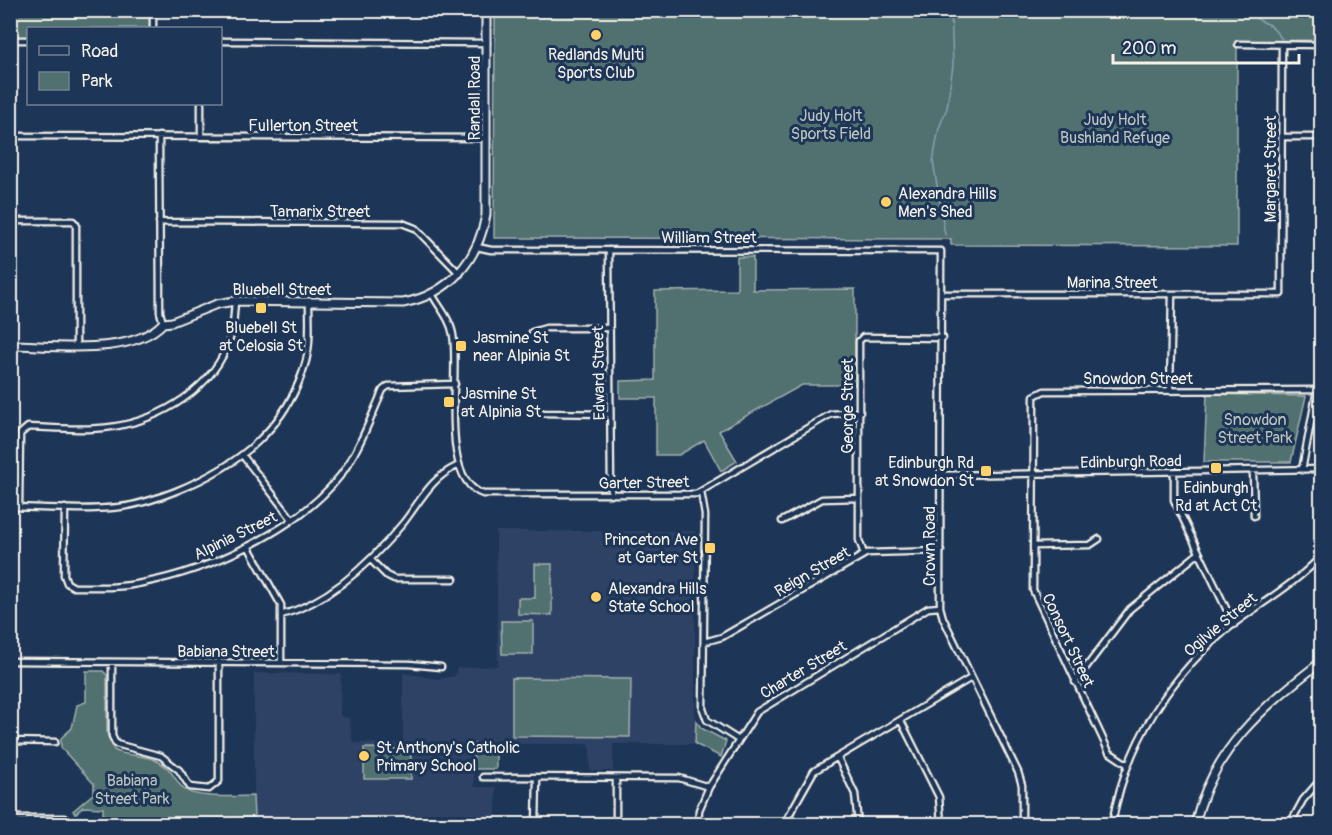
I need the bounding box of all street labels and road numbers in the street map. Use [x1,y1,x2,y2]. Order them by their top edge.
street label: Randall Road [465,56,485,140]
street label: Margaret Street [1261,115,1281,222]
street label: Fullerton Street [248,116,358,136]
street label: Tamarix Street [270,202,371,222]
street label: William Street [661,228,757,248]
street label: Marina Street [1067,273,1158,293]
street label: Bluebell Street [232,280,332,300]
street label: Edward Street [588,325,610,420]
street label: George Street [838,358,858,454]
street label: Snowdon Street [1083,369,1193,389]
street label: Edinburgh Road [1080,451,1182,473]
street label: Garter Street [599,472,690,494]
street label: Crown Road [920,506,940,586]
street label: Alpinia Street [190,507,281,565]
street label: Reign Street [771,542,854,602]
street label: Ogilvie Street [1180,588,1262,661]
street label: Consort Street [1038,590,1099,691]
street label: Charter Street [757,636,851,704]
street label: Babiana Street [177,642,275,662]

